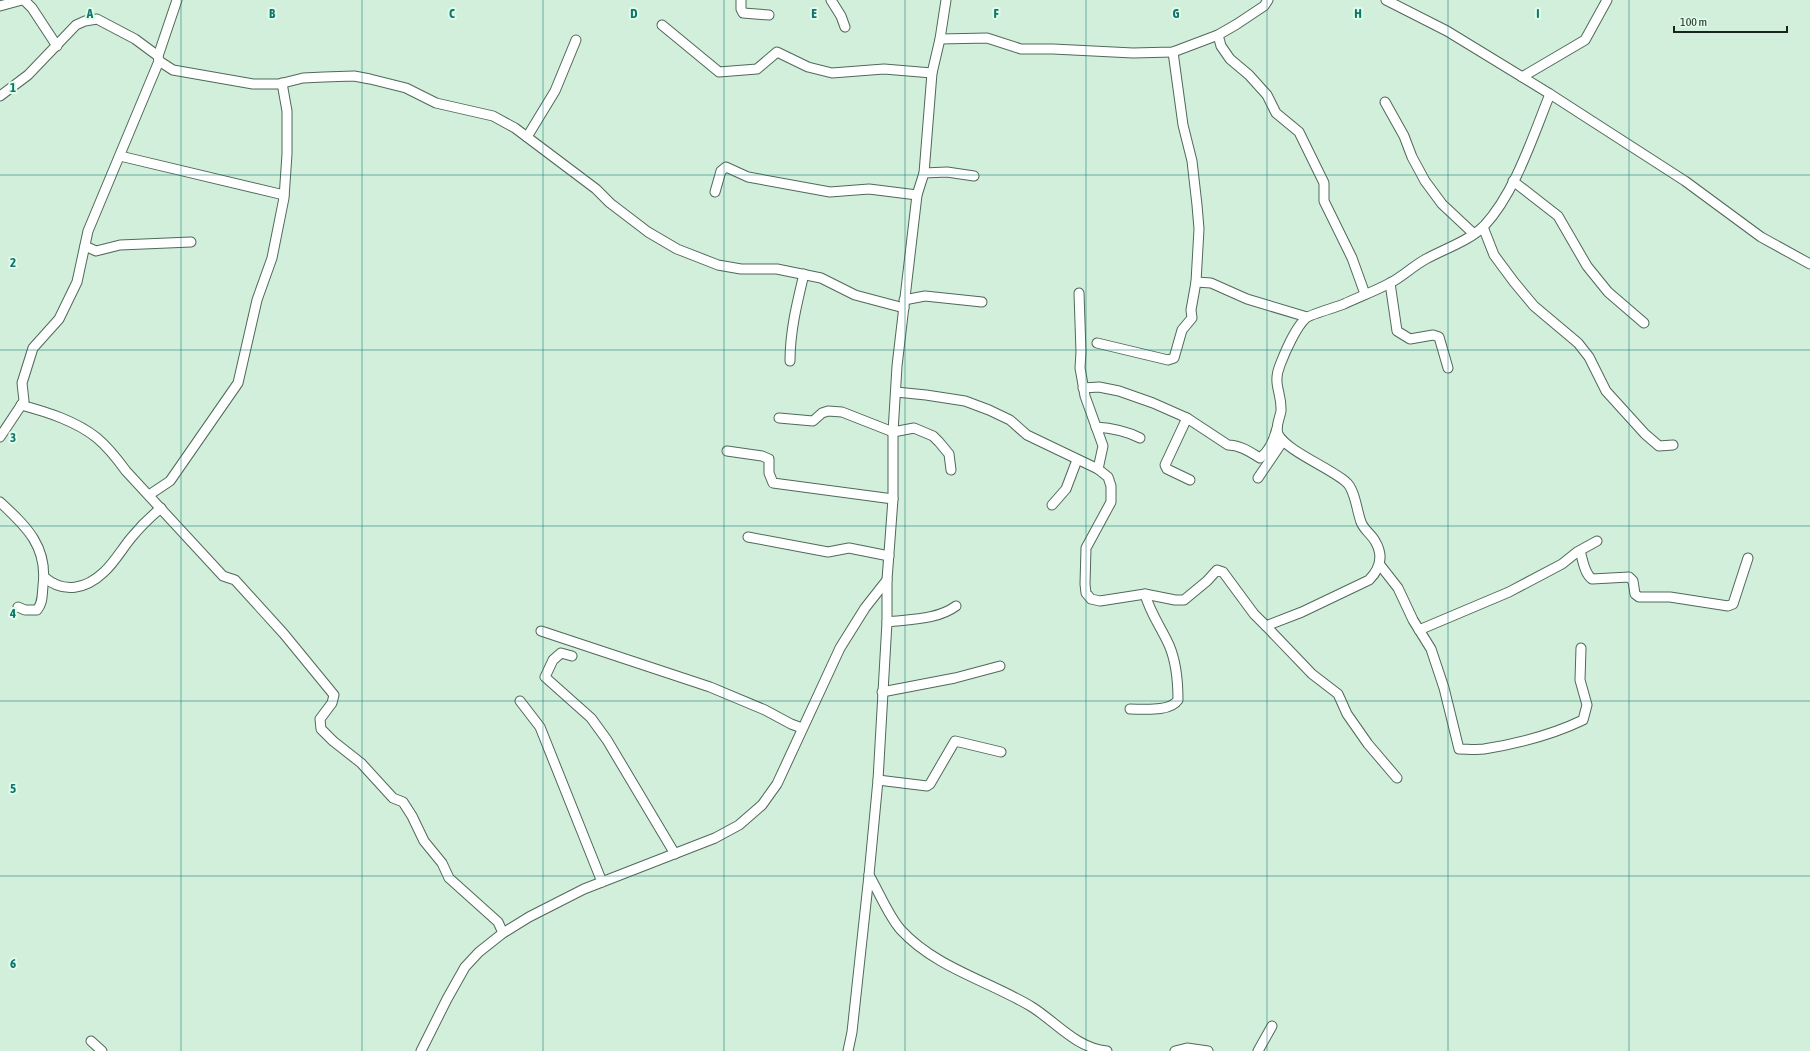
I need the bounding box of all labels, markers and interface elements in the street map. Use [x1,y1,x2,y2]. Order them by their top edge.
text: A [86,6,94,21]
text: B [269,6,276,21]
text: C [449,6,455,21]
text: D [630,6,638,21]
text: E [811,6,817,21]
text: F [993,6,999,21]
text: G [1173,6,1180,21]
text: H [1354,6,1362,21]
text: I [1536,6,1540,21]
scale bar [1674,8,1787,34]
text: 100 m [1680,15,1707,29]
text: 1 [10,80,16,95]
text: 2 [10,255,16,270]
text: 3 [10,430,16,445]
text: 4 [9,606,16,621]
text: 5 [10,781,16,796]
text: 6 [10,956,16,971]

